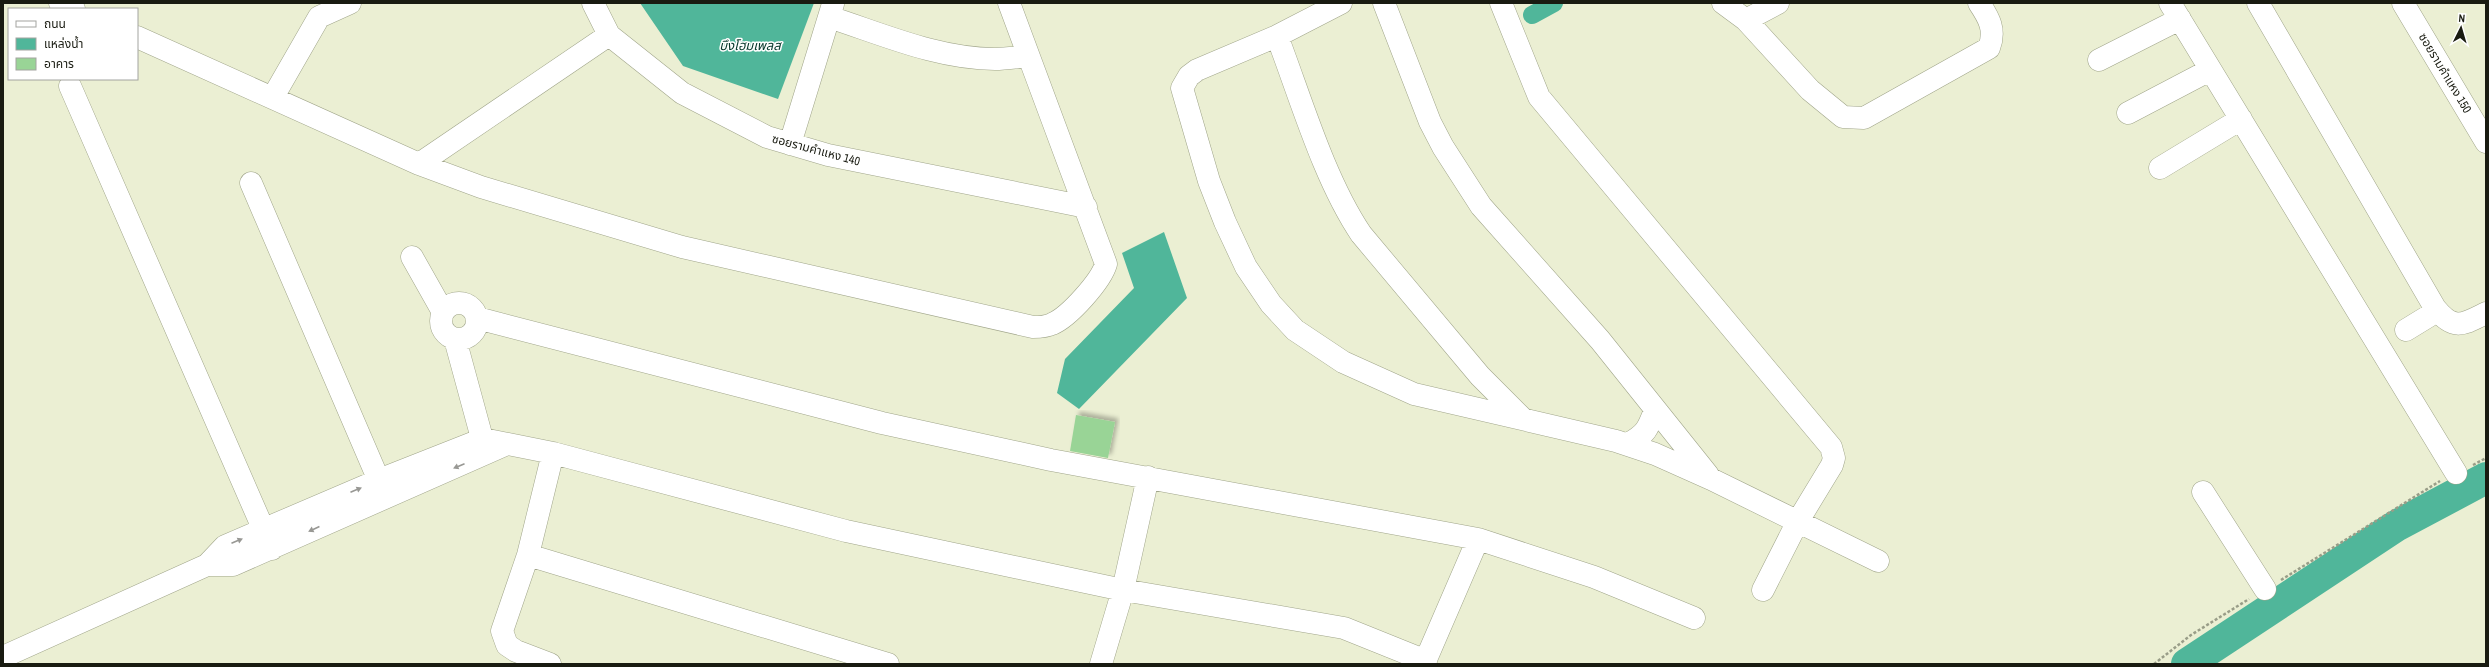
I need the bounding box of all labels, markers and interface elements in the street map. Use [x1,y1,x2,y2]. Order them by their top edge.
legend [8,8,138,80]
north arrow [2441,8,2481,48]
text: N [2458,11,2466,25]
text: ถนน [44,16,66,32]
street label: ซอยรามคำแหง 150 [2415,30,2475,116]
text: แหล่งน้ำ [44,35,83,52]
water label: บึงโฮมเพลส [719,37,782,54]
text: อาคาร [44,56,74,72]
street label: ซอยรามคำแหง 140 [770,131,862,169]
one-way arrow [453,463,464,469]
one-way arrow [351,486,363,492]
one-way arrow [309,526,320,532]
one-way arrow [232,538,243,544]

